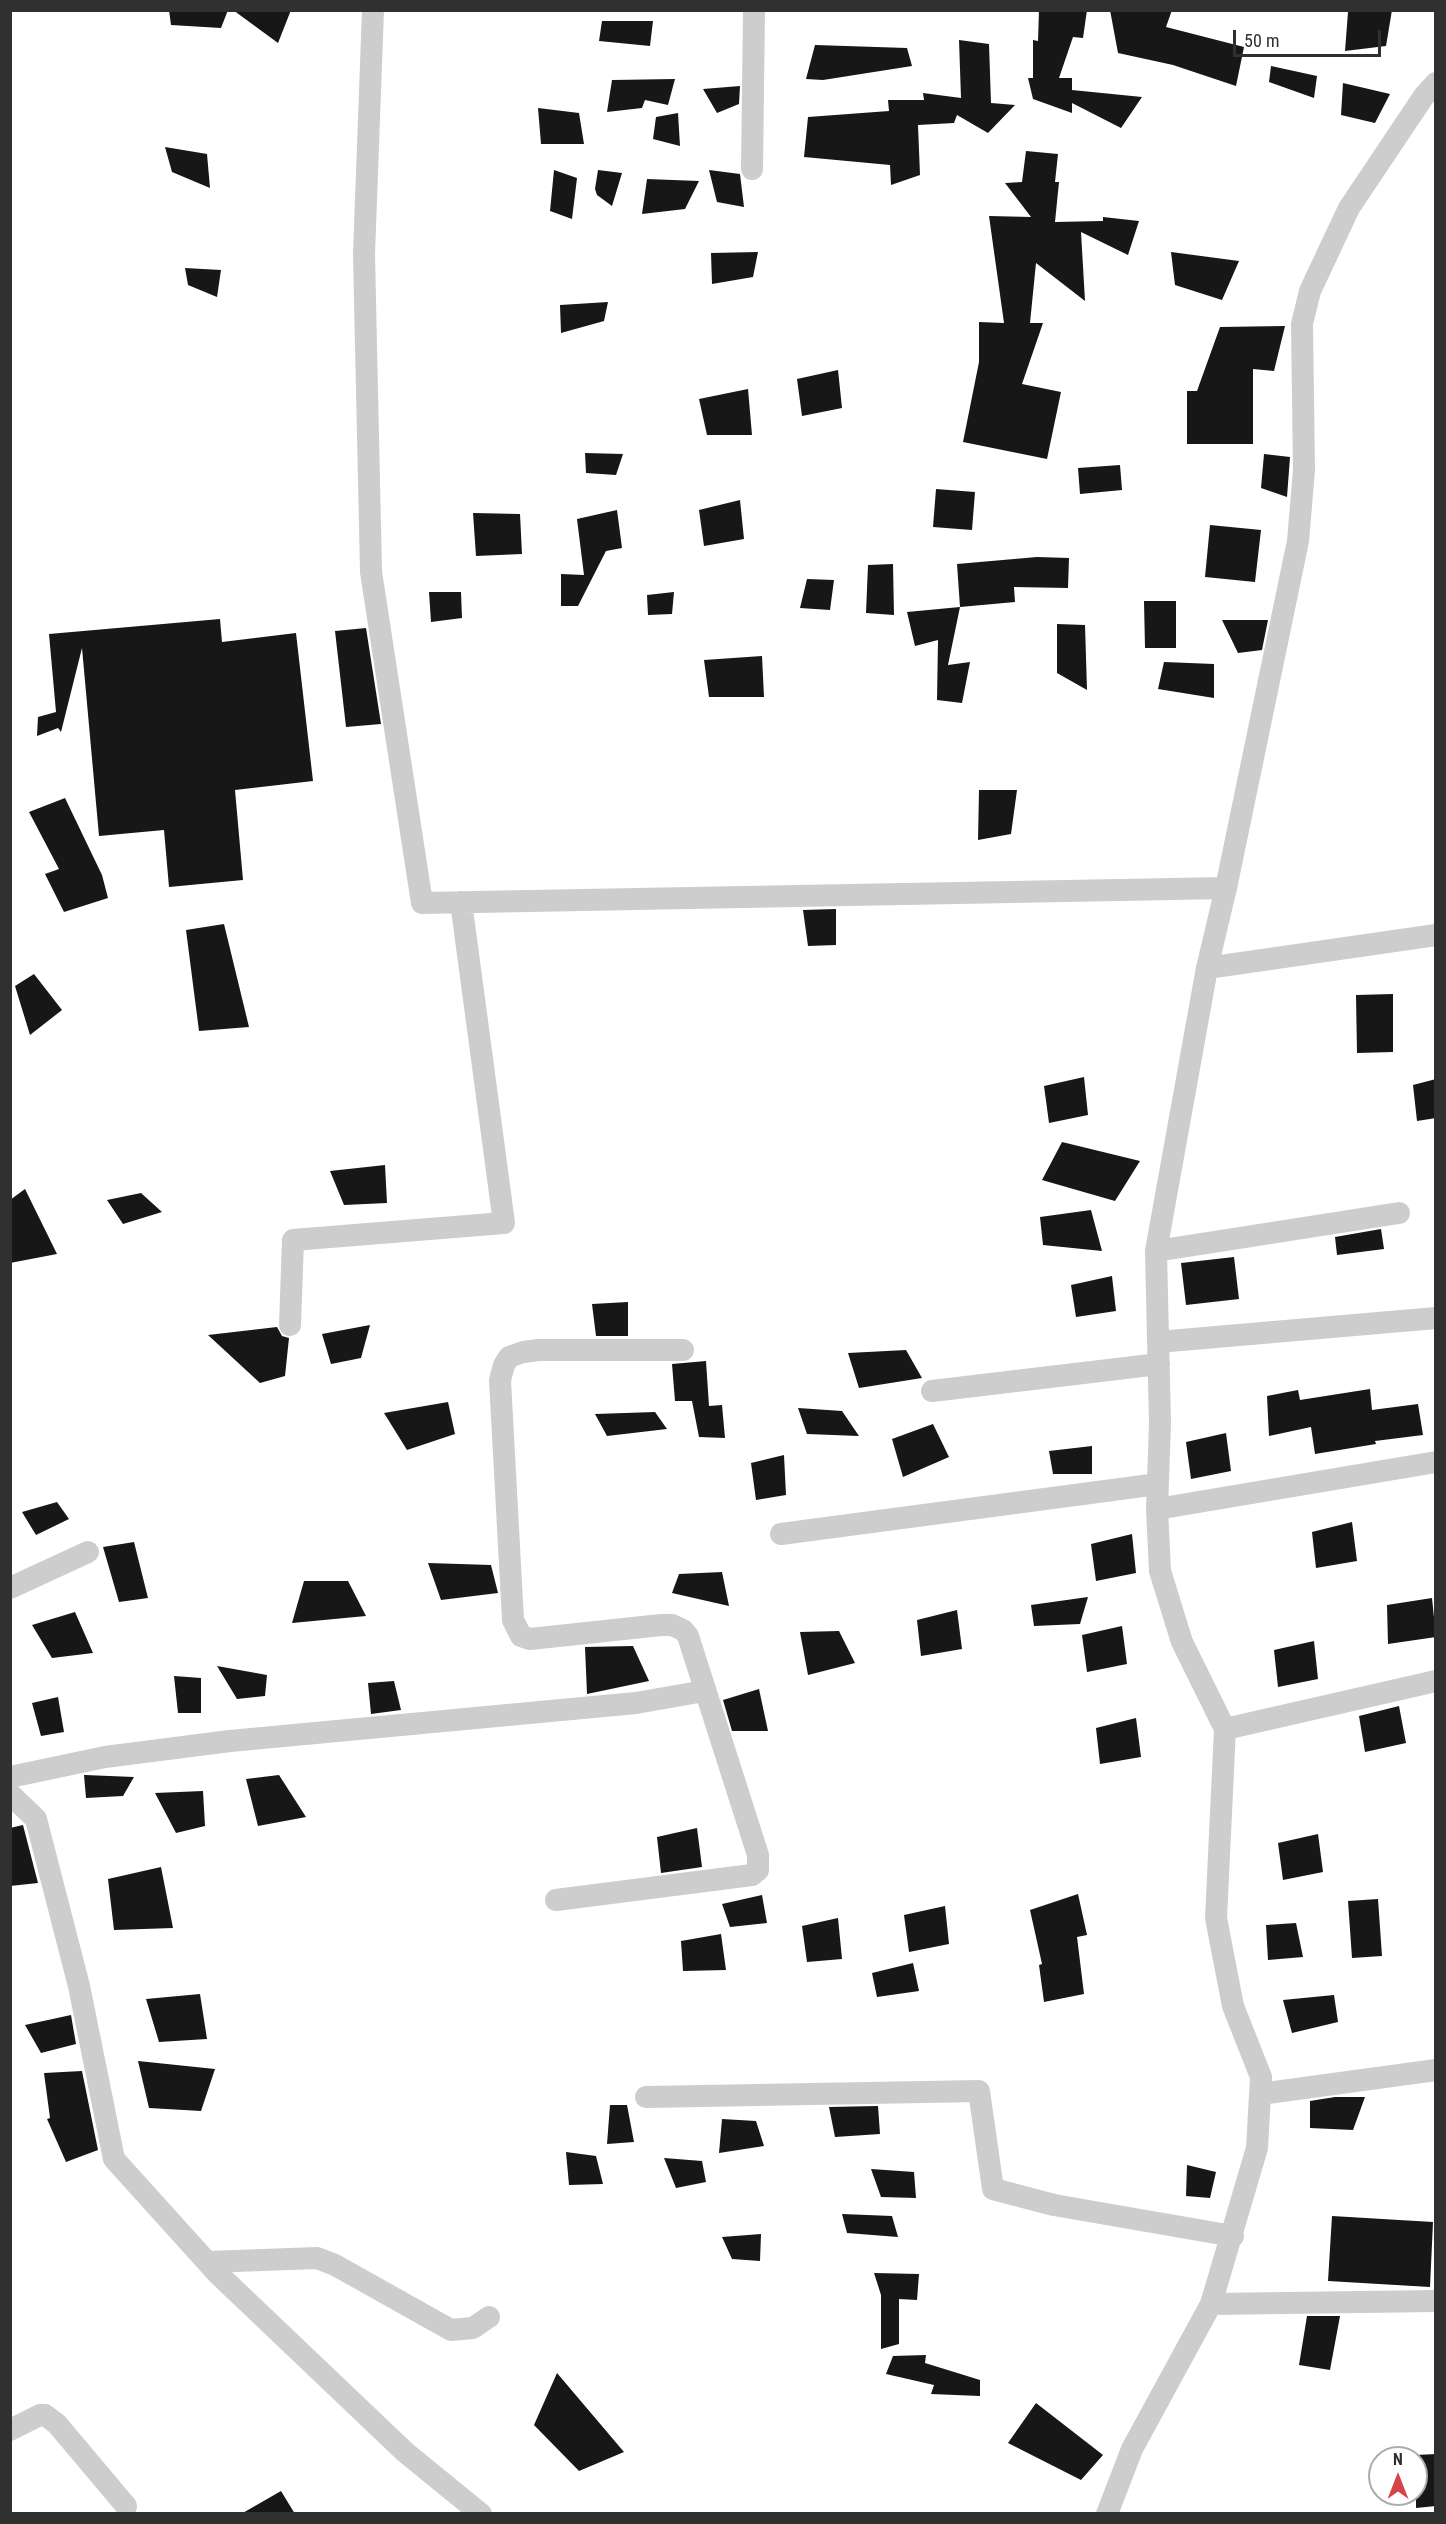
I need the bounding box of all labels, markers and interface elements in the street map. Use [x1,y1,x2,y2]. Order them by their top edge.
scale bar [1236,18,1384,56]
text: 50 m [1244,30,1279,51]
north arrow [1368,2446,1428,2506]
text: N [1393,2450,1403,2469]

